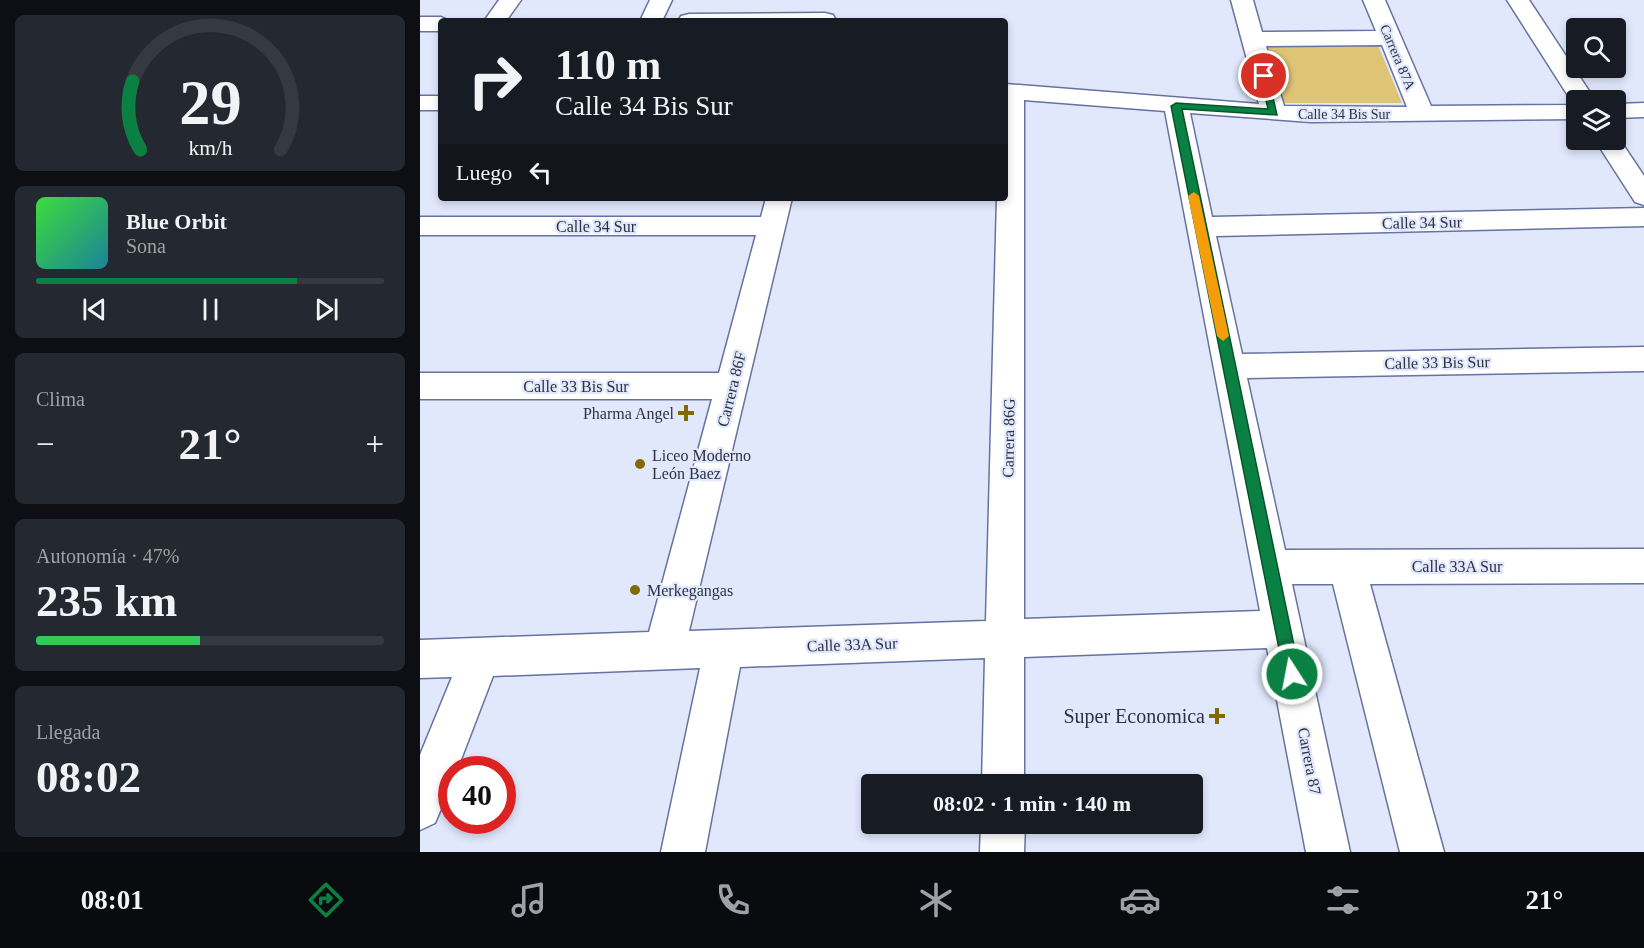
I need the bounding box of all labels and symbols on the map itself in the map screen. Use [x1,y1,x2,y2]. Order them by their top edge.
street label: Carrera 87A [1377,22,1418,93]
pin [1238,50,1289,101]
street label: Calle 34 Bis Sur [1298,107,1390,122]
street label: Calle 34 Sur [1382,213,1463,232]
street label: Calle 34 Sur [556,218,637,235]
street label: Carrera 86F [714,350,749,428]
street label: Calle 33 Bis Sur [1384,353,1490,372]
street label: Calle 33 Bis Sur [523,378,629,395]
street label: Carrera 86G [999,398,1018,478]
place label: Pharma Angel [583,405,675,423]
marker: Pharma Angel [679,406,693,420]
place label: Liceo Moderno León Baez [652,447,751,482]
marker: Liceo Moderno León Baez [633,457,647,471]
street label: Calle 33A Sur [1412,558,1503,575]
place label: Merkegangas [647,582,733,600]
marker: Merkegangas [628,583,642,597]
street label: Calle 33A Sur [806,634,898,655]
position arrow [1260,642,1324,706]
place label: Super Economica [1063,705,1205,728]
marker: Super Economica [1210,709,1224,723]
street label: Carrera 87 [1295,726,1324,796]
speed limit sign: 40 [438,756,516,834]

